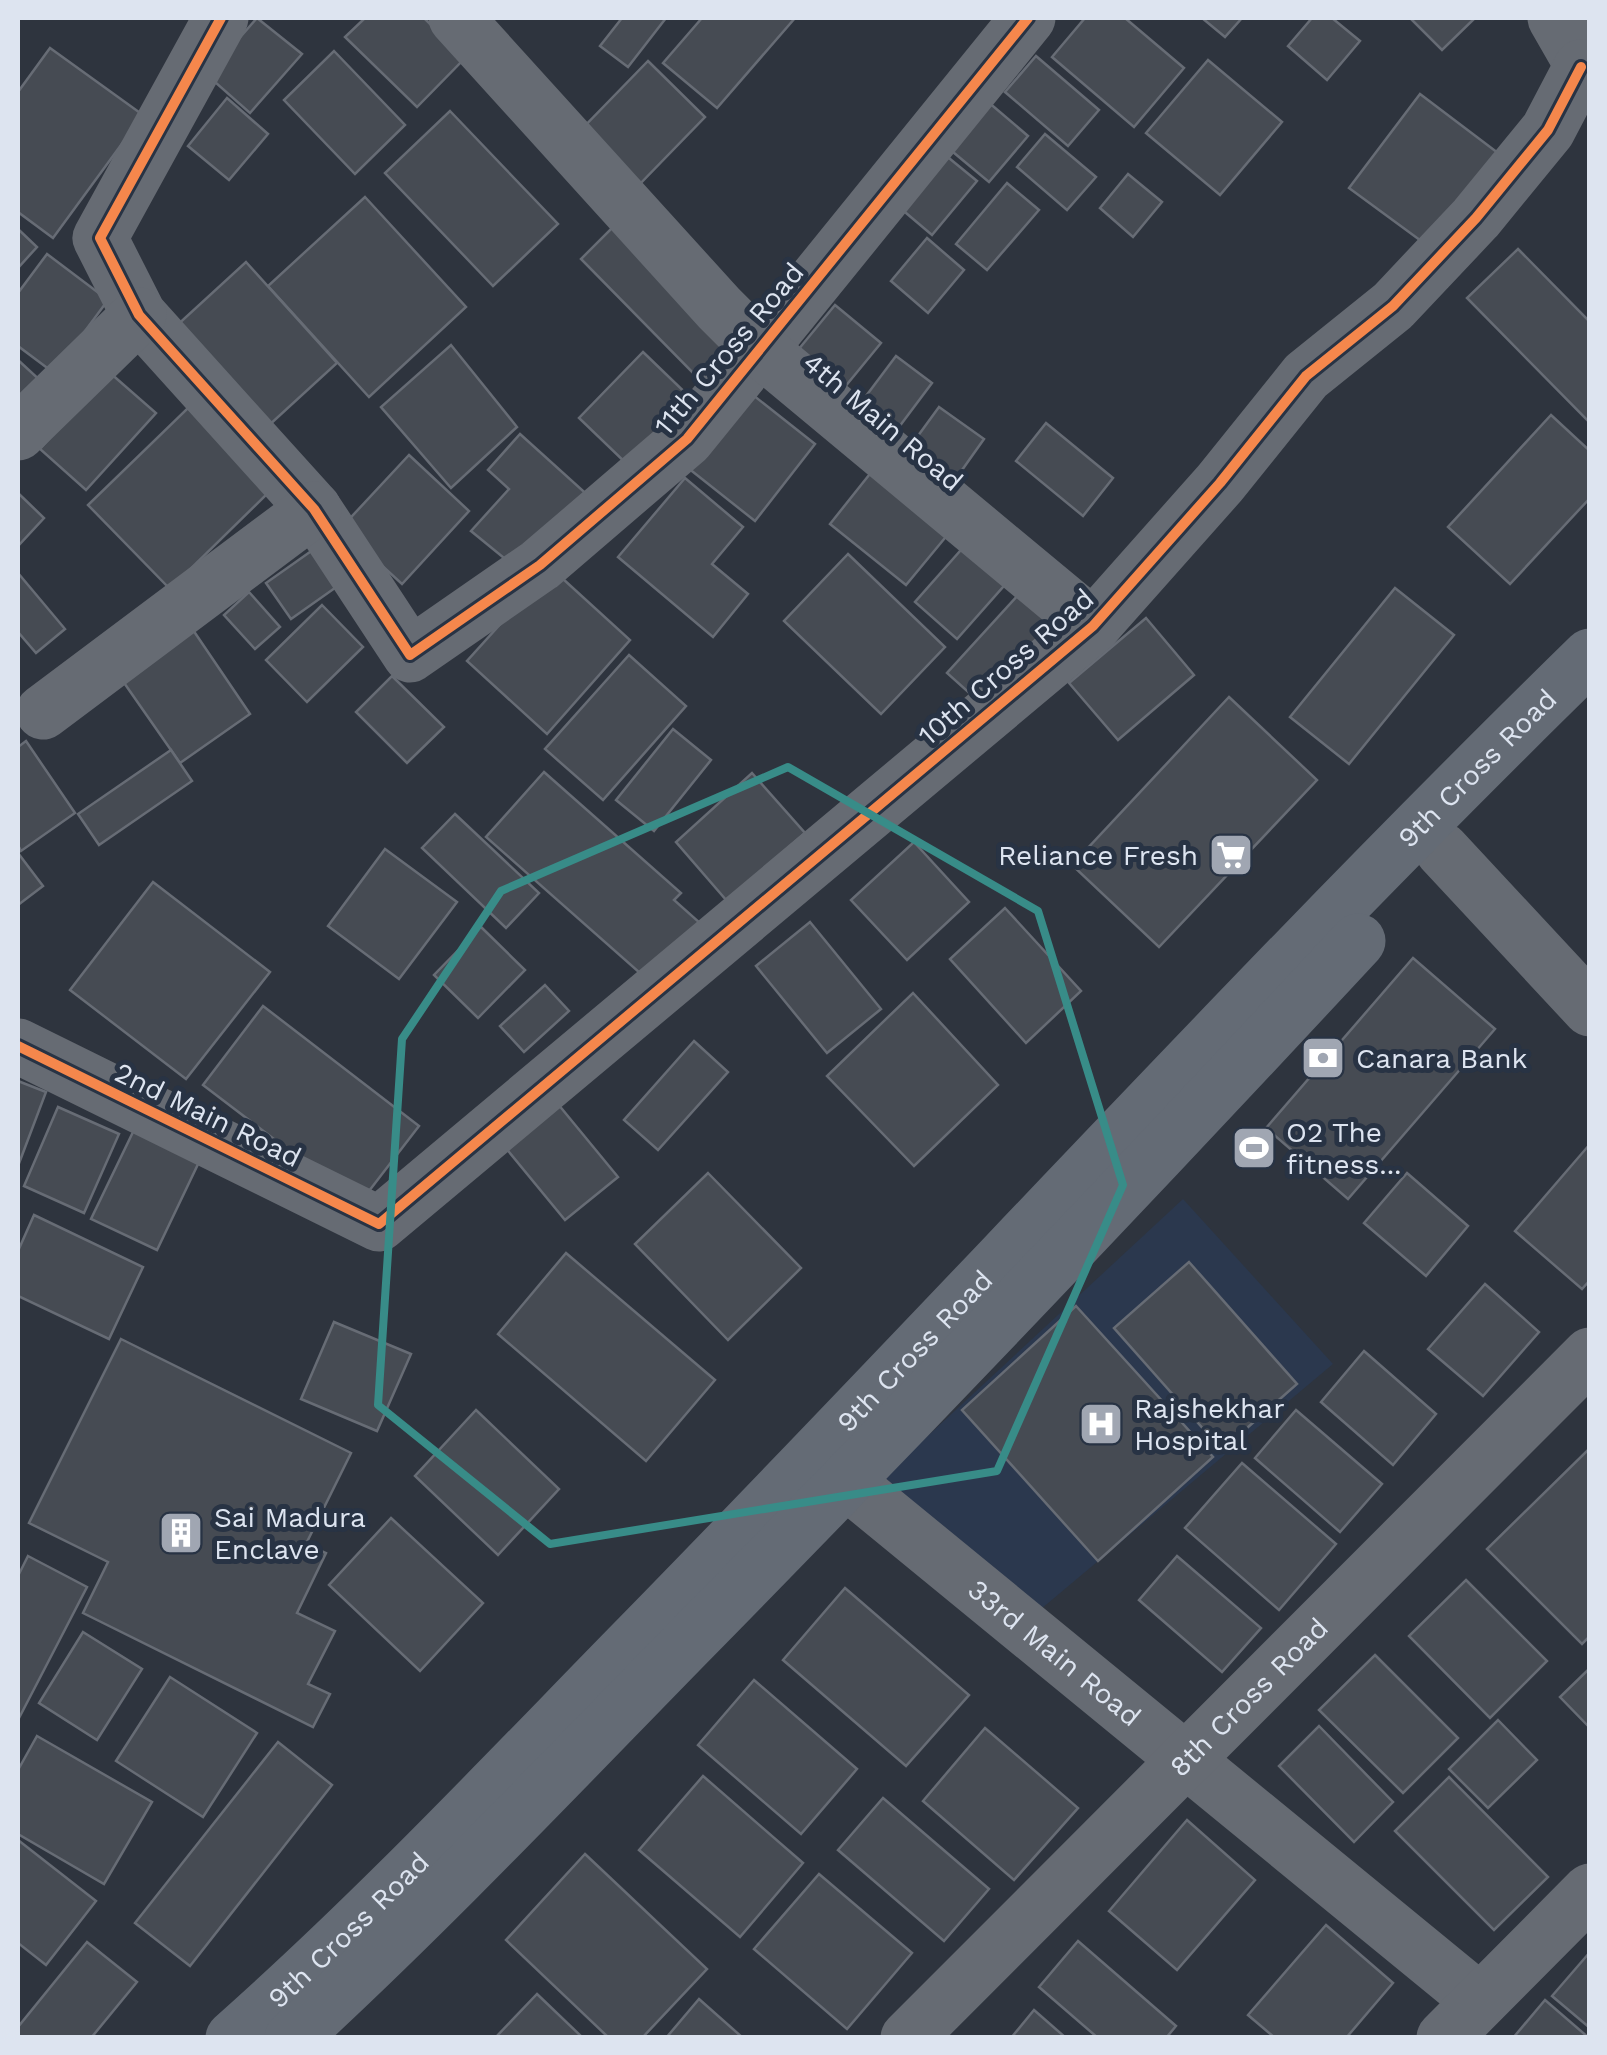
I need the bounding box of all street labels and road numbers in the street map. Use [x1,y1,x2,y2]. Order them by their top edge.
street label: 11th Cross Road [647,256,811,442]
street label: 4th Main Road [797,346,969,498]
street label: 10th Cross Road [912,582,1100,752]
street label: 9th Cross Road [1391,682,1563,854]
street label: 2nd Main Road [110,1056,306,1174]
street label: 9th Cross Road [830,1263,999,1438]
street label: 33rd Main Road [962,1572,1148,1733]
street label: 8th Cross Road [1163,1611,1335,1783]
street label: 9th Cross Road [261,1845,436,2015]

